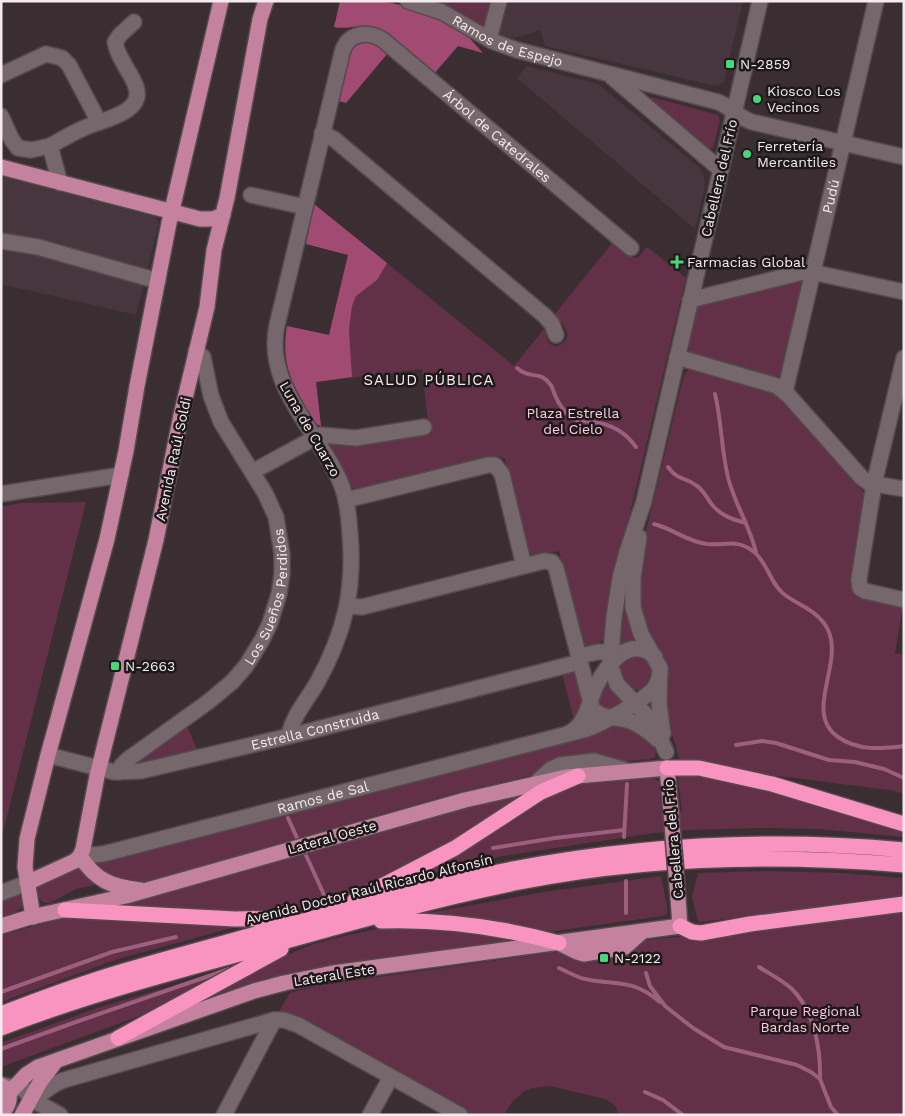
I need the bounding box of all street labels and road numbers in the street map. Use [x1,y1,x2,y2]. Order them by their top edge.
street label: Ramos de Espejo [449,12,564,70]
street label: Árbol de Catedrales [440,86,554,185]
street label: Cabellera del Frío [698,118,740,238]
street label: Pudú [819,178,842,215]
street label: Luna de Cuarzo [276,379,344,479]
street label: Avenida Raúl Soldi [152,396,194,522]
street label: Los Sueños Perdidos [241,527,290,668]
street label: Estrella Construida [249,706,381,753]
street label: Ramos de Sal [275,778,371,817]
street label: Cabellera del Frío [660,778,686,900]
street label: Lateral Oeste [286,817,378,857]
street label: Avenida Doctor Raúl Ricardo Alfonsín [244,850,494,928]
street label: Lateral Este [292,961,376,989]

